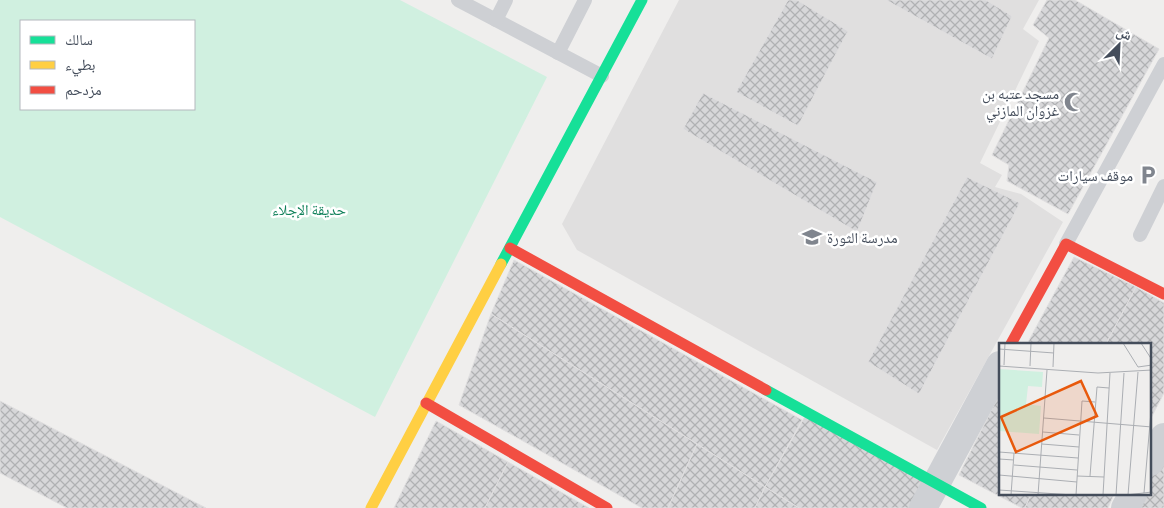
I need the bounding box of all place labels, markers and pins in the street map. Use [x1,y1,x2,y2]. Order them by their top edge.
place label: مسجد عتبه بن غزوان المازني [982,84,1059,123]
mosque icon: مسجد عتبه بن غزوان المازني [1063,91,1085,113]
parking icon: موقف سيارات [1137,164,1159,186]
place label: موقف سيارات [1058,166,1133,185]
school or university icon: مدرسة الثورة [801,226,823,248]
place label: مدرسة الثورة [827,228,898,247]

